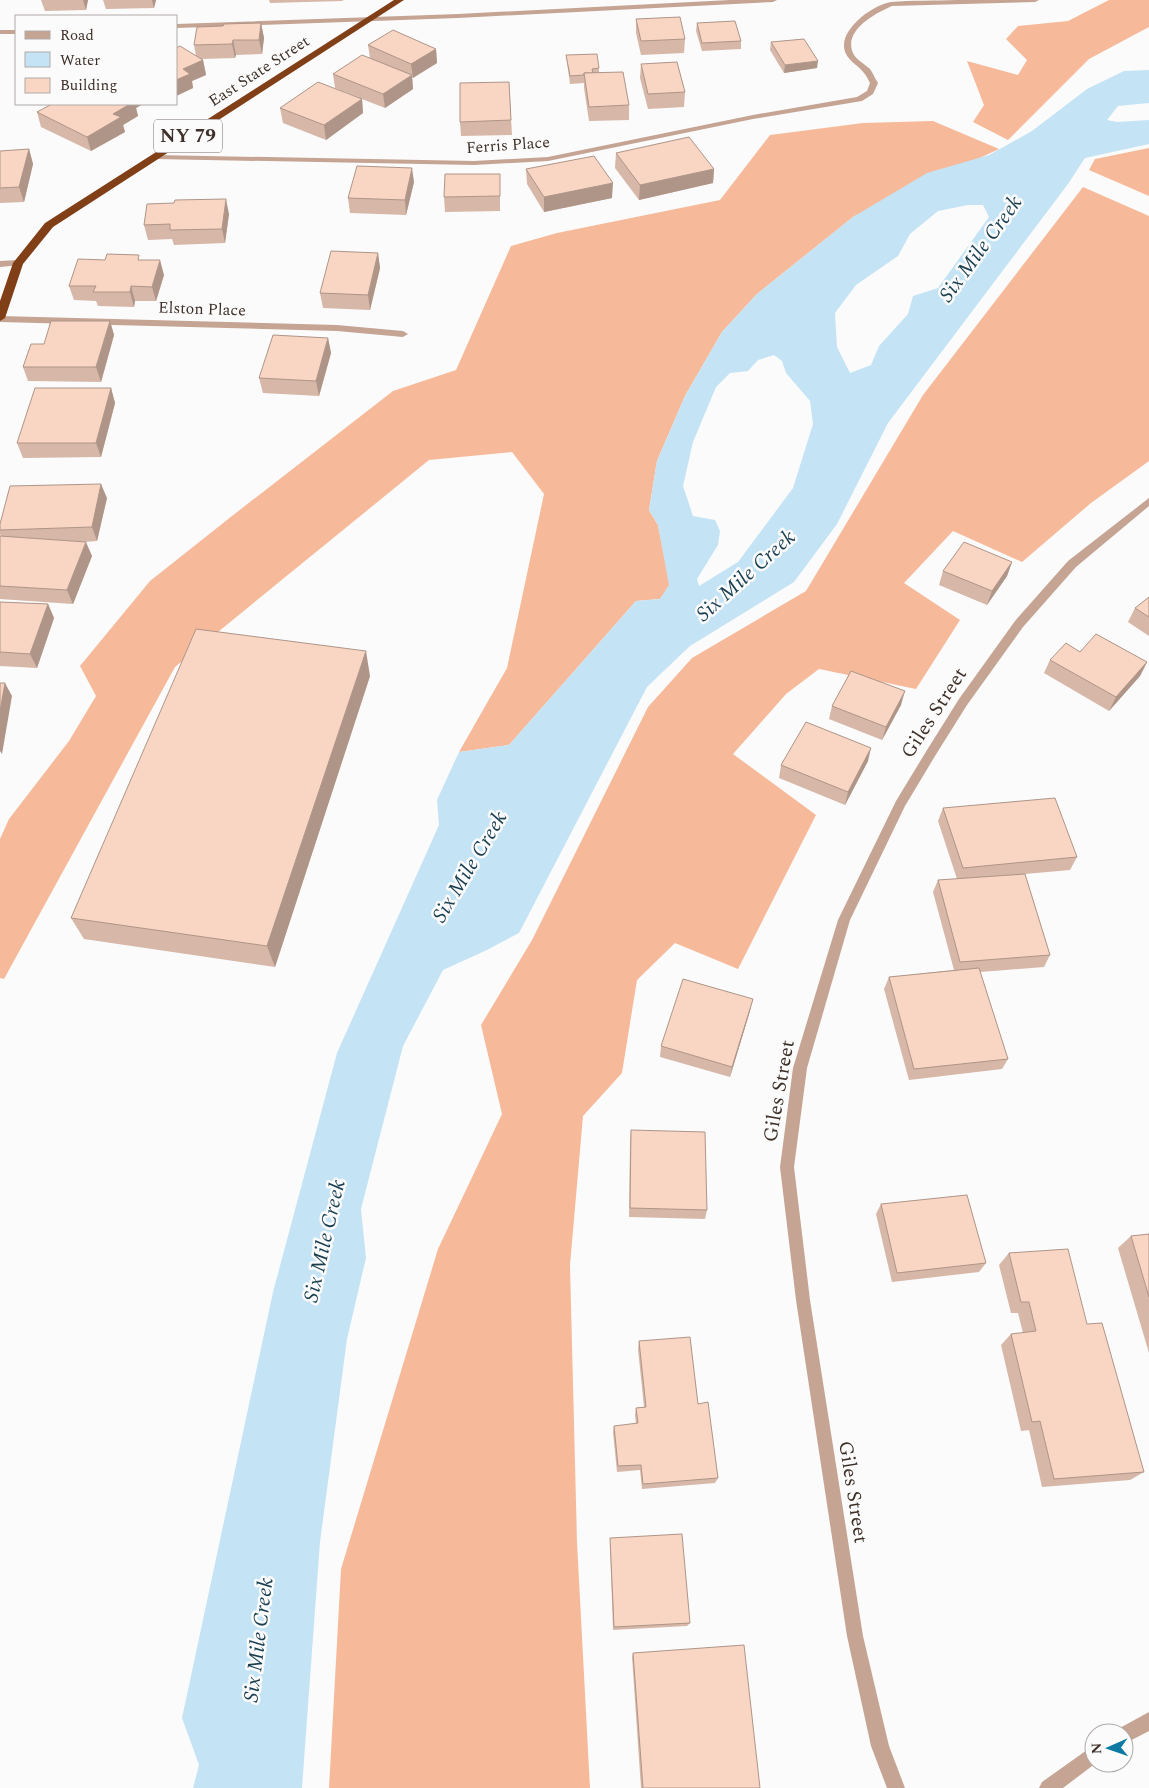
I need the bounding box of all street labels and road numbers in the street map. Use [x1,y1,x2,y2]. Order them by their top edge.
street label: East State Street [204,29,315,113]
road number: NY 79 [154,120,222,152]
street label: Ferris Place [465,130,551,160]
street label: Elston Place [158,295,246,323]
street label: Giles Street [893,662,975,764]
street label: Giles Street [755,1038,803,1144]
street label: Giles Street [830,1439,876,1545]

